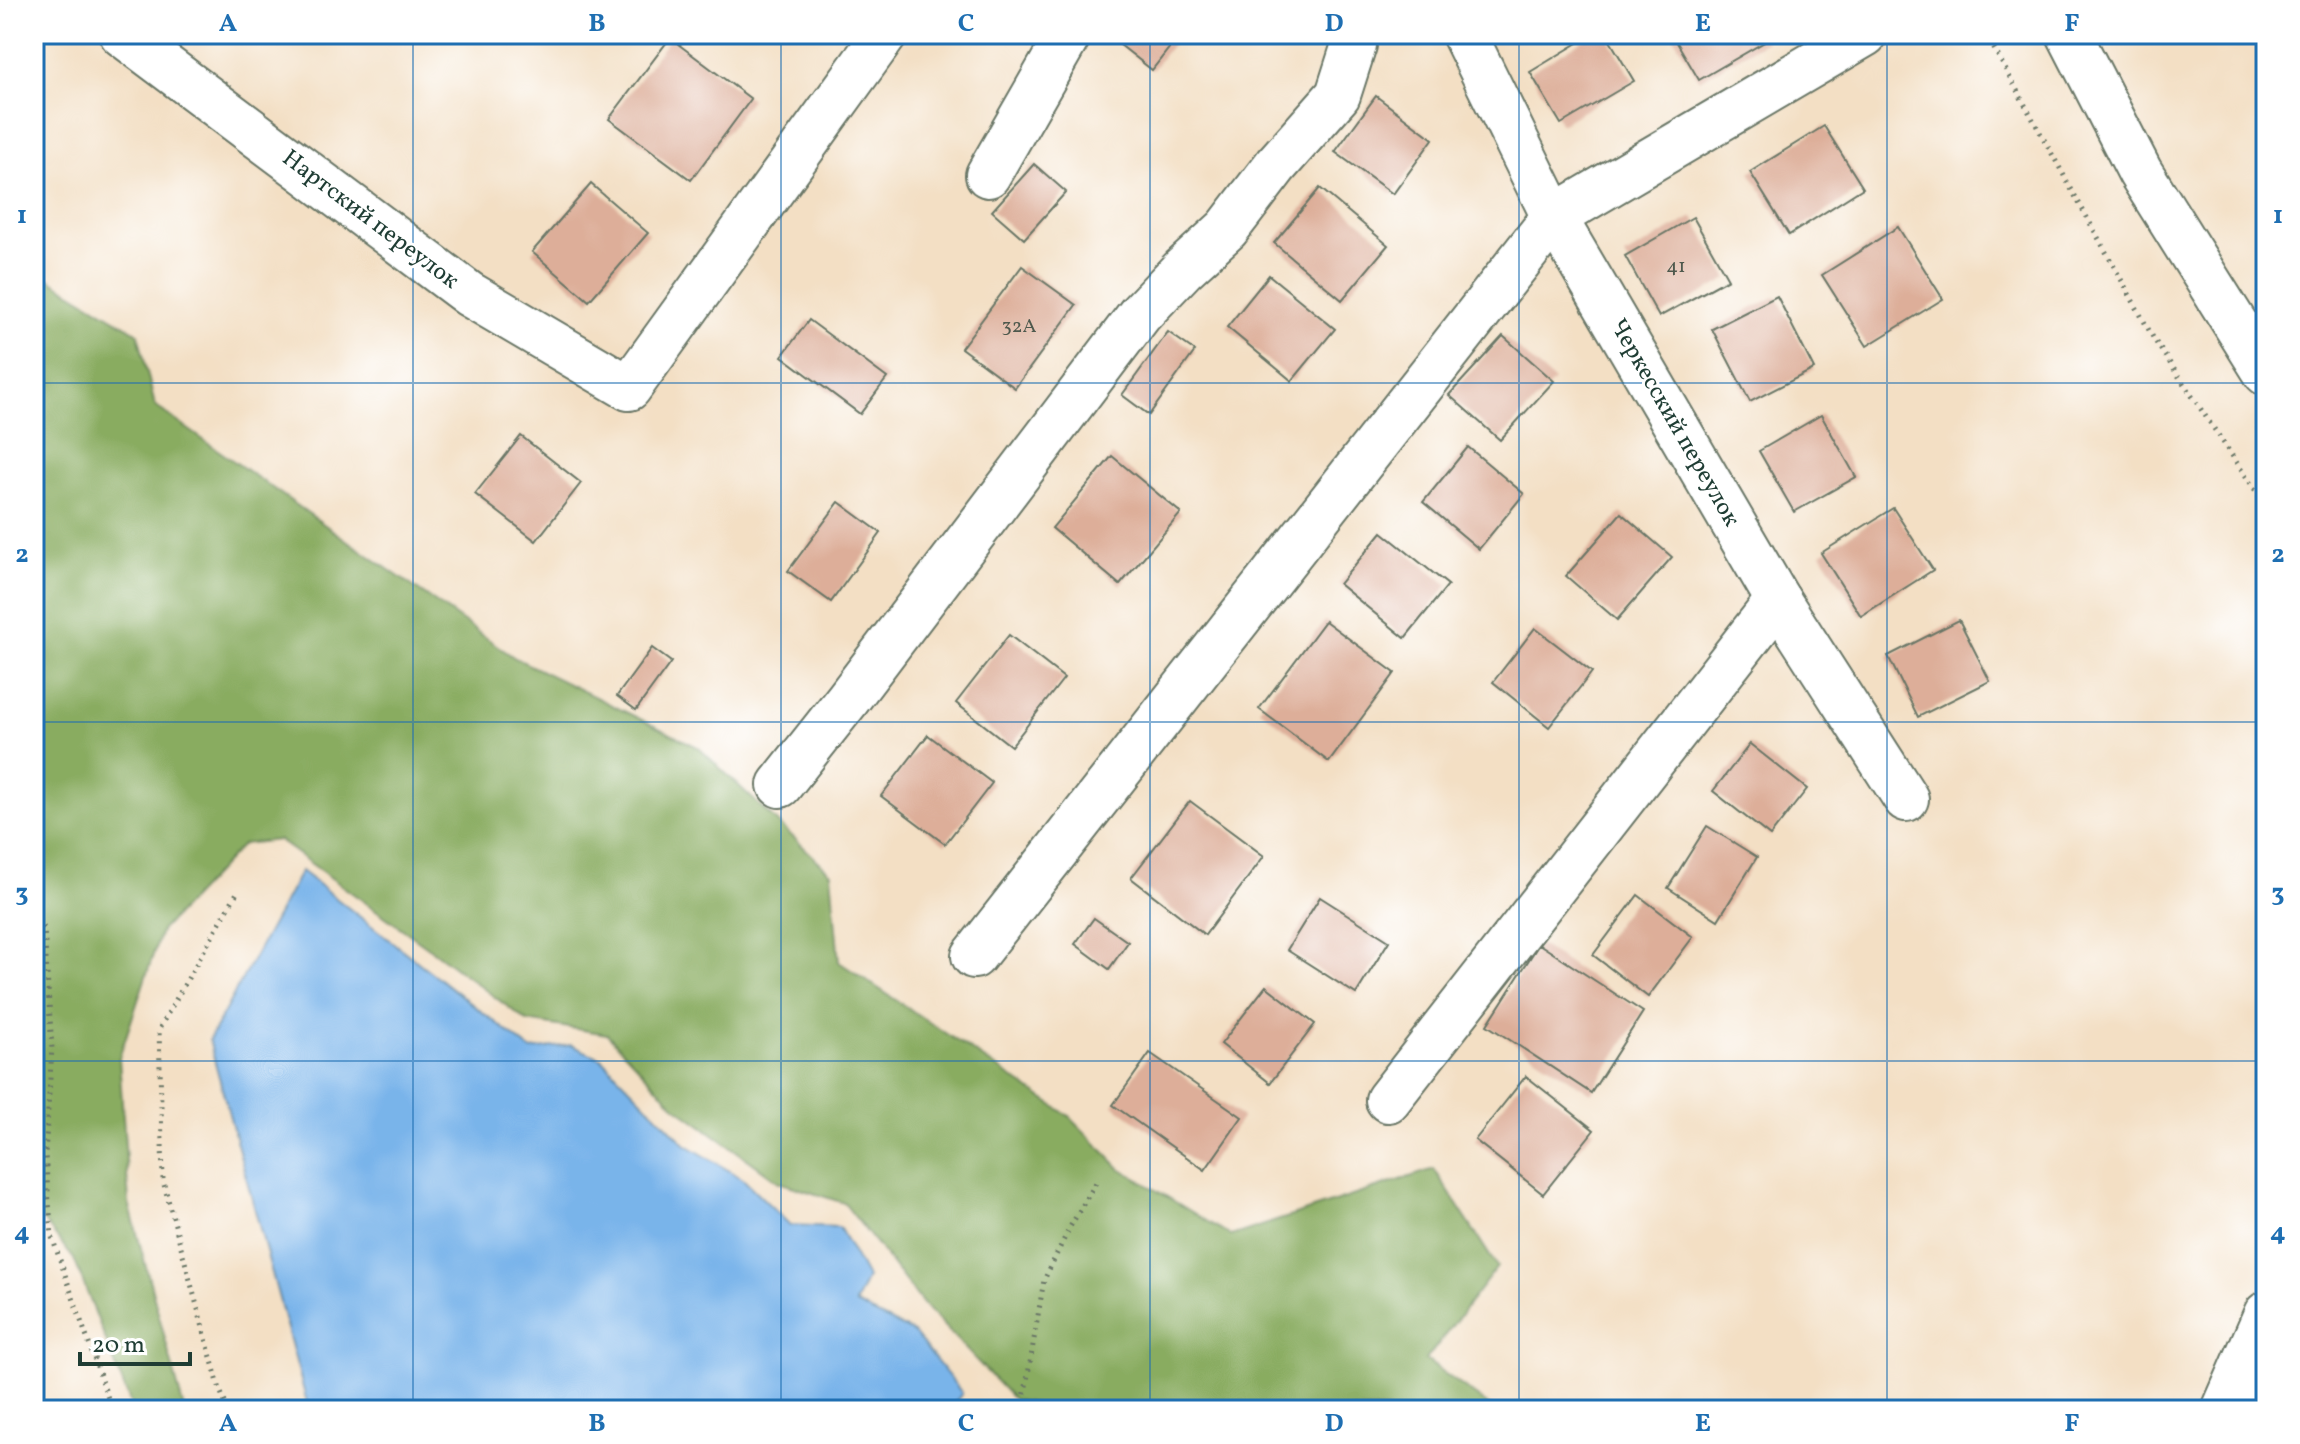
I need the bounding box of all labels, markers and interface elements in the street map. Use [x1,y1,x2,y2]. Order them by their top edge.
text: A [219,6,238,42]
text: B [588,6,606,42]
text: C [958,6,974,42]
text: D [1324,6,1344,42]
text: E [1695,6,1711,42]
text: F [2064,6,2080,42]
street label: Нартский переулок [274,142,466,298]
text: 1 [17,198,27,234]
text: 1 [2273,198,2283,234]
house number: 41 [1666,253,1686,281]
house number: 32А [1001,313,1037,341]
street label: Черкесский переулок [1600,313,1748,534]
text: 2 [15,537,29,573]
text: 2 [2271,537,2285,573]
text: 3 [15,876,29,912]
text: 3 [2271,876,2285,912]
text: 4 [14,1215,30,1251]
text: 4 [2270,1215,2286,1251]
scale bar [80,1316,190,1366]
text: 20 m [92,1329,145,1363]
text: A [219,1406,238,1442]
text: B [588,1406,606,1442]
text: C [958,1406,974,1442]
text: D [1324,1406,1344,1442]
text: E [1695,1406,1711,1442]
text: F [2064,1406,2080,1442]

